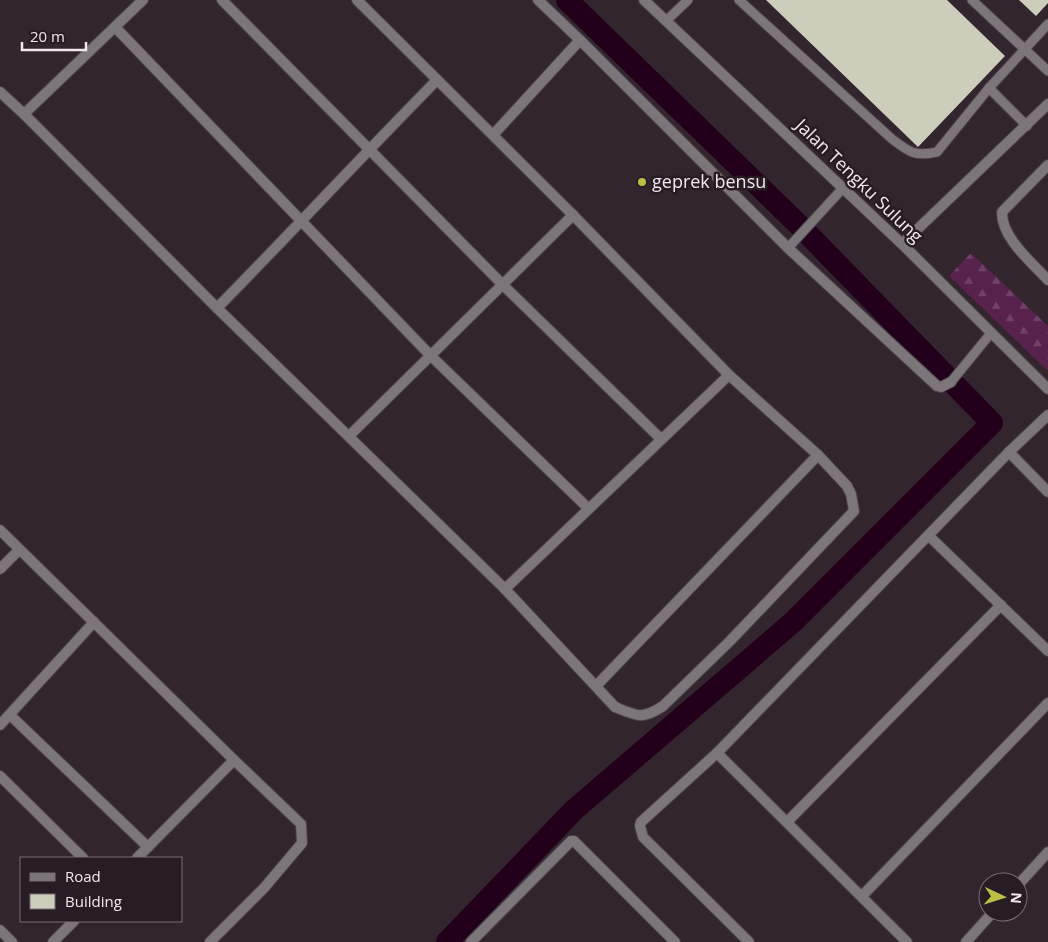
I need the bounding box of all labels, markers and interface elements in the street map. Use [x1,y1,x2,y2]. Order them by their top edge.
scale bar [22,20,86,52]
text: 20 m [30,26,65,46]
street label: Jalan Tengku Sulung [789,112,929,248]
place label: geprek bensu [652,169,766,193]
marker: geprek bensu [636,176,648,188]
legend [20,857,182,922]
text: Road [65,866,101,886]
north arrow [978,872,1028,922]
text: Building [65,891,122,911]
text: N [1007,892,1026,904]

